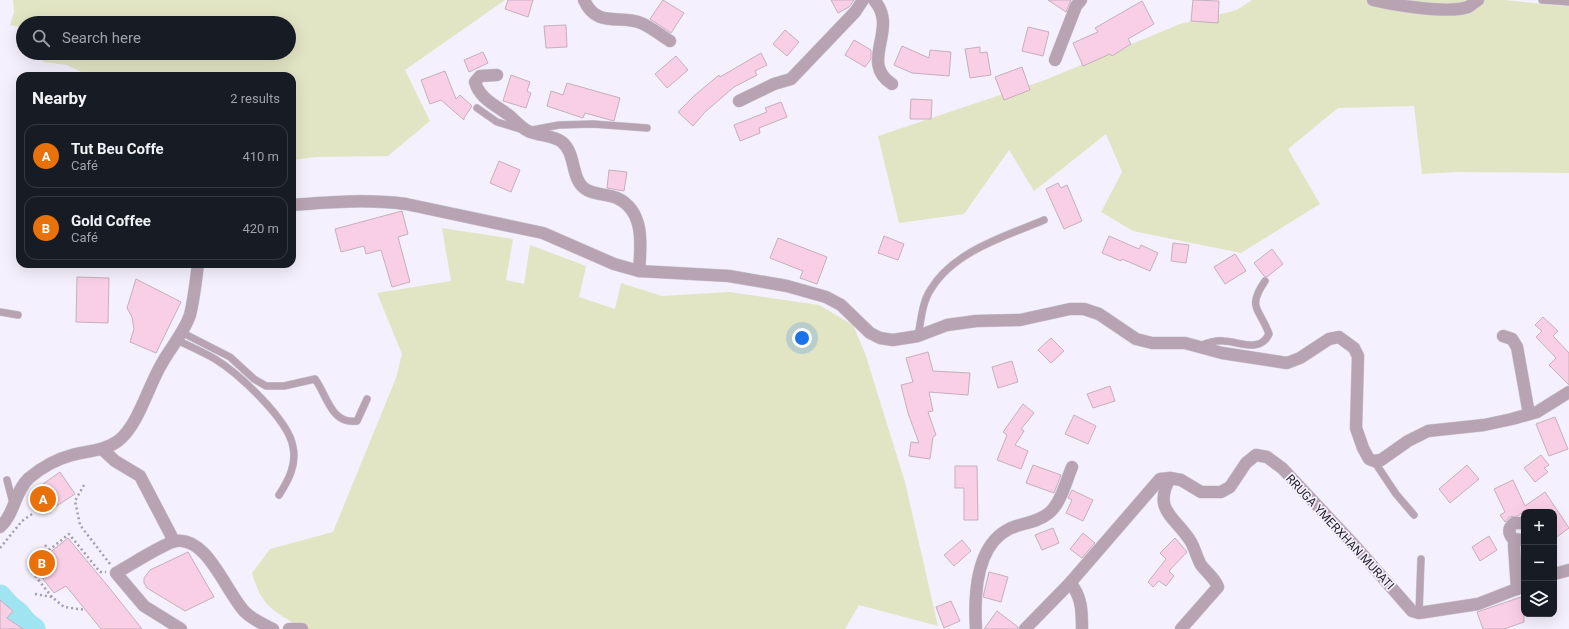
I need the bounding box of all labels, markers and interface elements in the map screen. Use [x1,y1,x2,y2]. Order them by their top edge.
search box [16,16,296,60]
icon: search [30,27,52,49]
text: Search here [62,29,141,47]
text: Nearby [32,88,87,108]
text: 2 results [230,91,280,106]
text: Tut Beu Coffe [71,140,164,158]
text: A [42,149,50,164]
text: 410 m [242,149,279,164]
text: Café [71,158,98,173]
text: Gold Coffee [71,212,151,230]
text: B [42,221,50,236]
text: 420 m [242,221,279,236]
text: Café [71,230,98,245]
your location [792,328,812,348]
street label: RRUGA YMERXHAN MURATI [1283,472,1397,592]
pin: A [30,484,56,514]
map controls [1521,509,1557,617]
button: + [1521,509,1557,545]
button: − [1521,545,1557,581]
pin: B [29,548,55,578]
button: layers [1521,581,1557,617]

